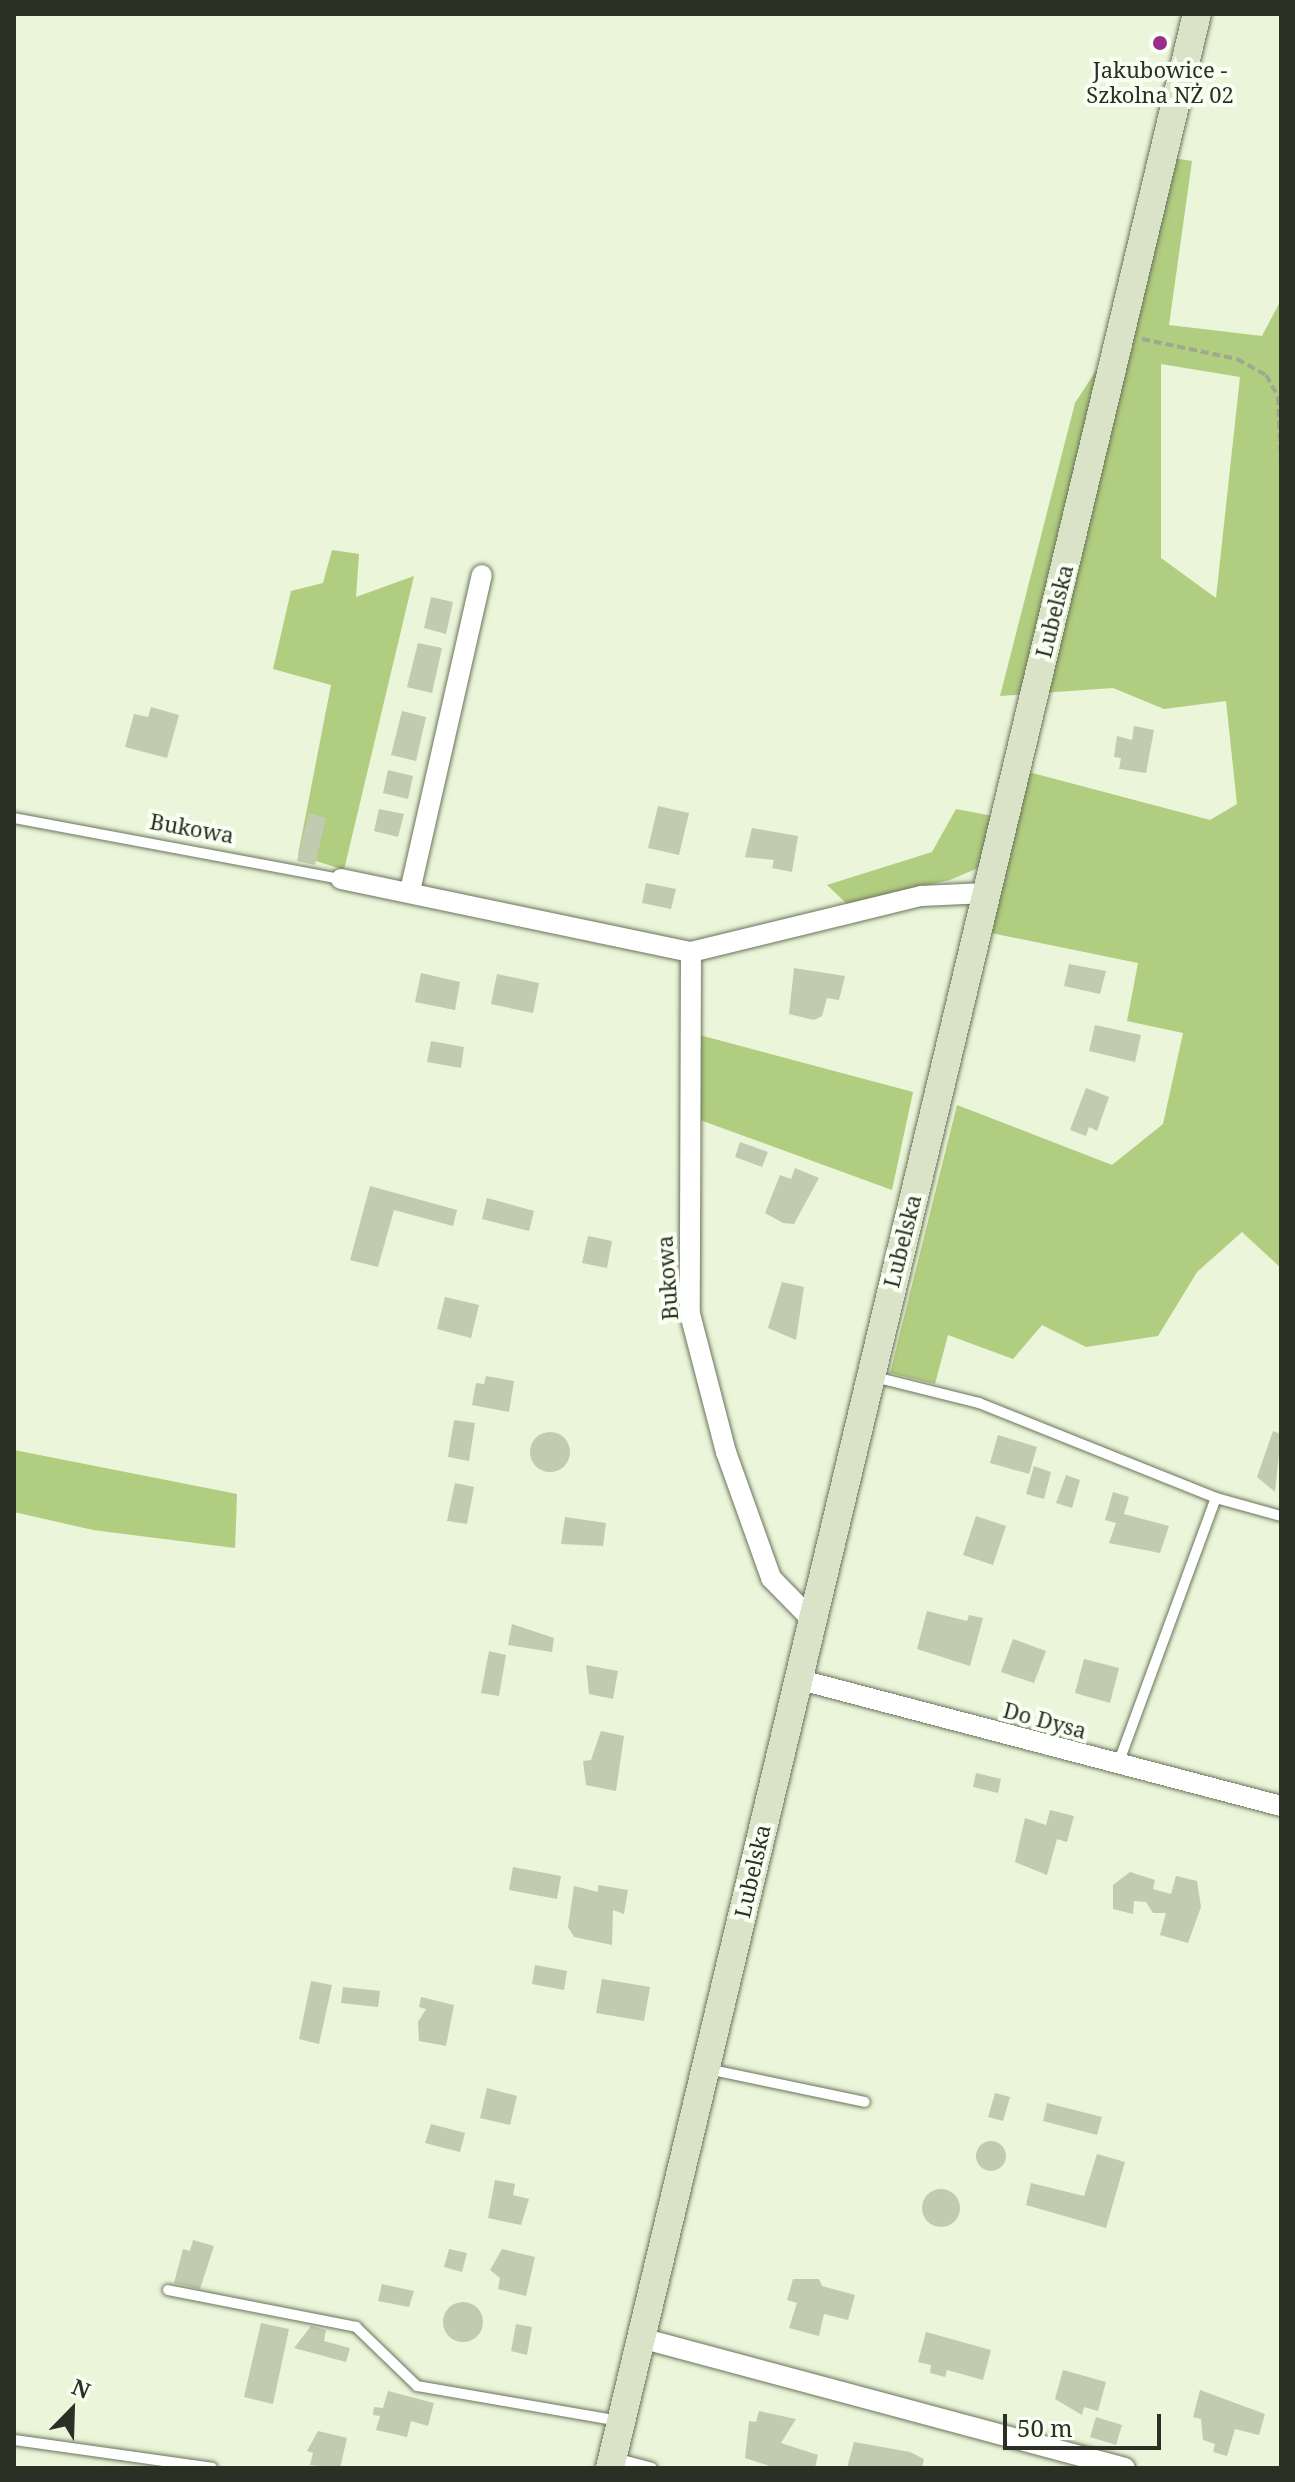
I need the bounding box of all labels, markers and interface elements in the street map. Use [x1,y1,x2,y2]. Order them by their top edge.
marker: Jakubowice - Szkolna NŻ 02 [1151,34,1169,52]
place label: Jakubowice - Szkolna NŻ 02 [1086,56,1234,108]
street label: Lubelska [1030,562,1078,660]
street label: Bukowa [148,808,236,848]
street label: Lubelska [878,1192,926,1290]
street label: Bukowa [651,1235,683,1321]
street label: Do Dysa [1000,1696,1090,1744]
street label: Lubelska [728,1822,776,1920]
north arrow [32,2370,112,2450]
text: N [68,2371,95,2405]
scale bar [1007,2398,1165,2448]
text: 50 m [1017,2411,1073,2444]

